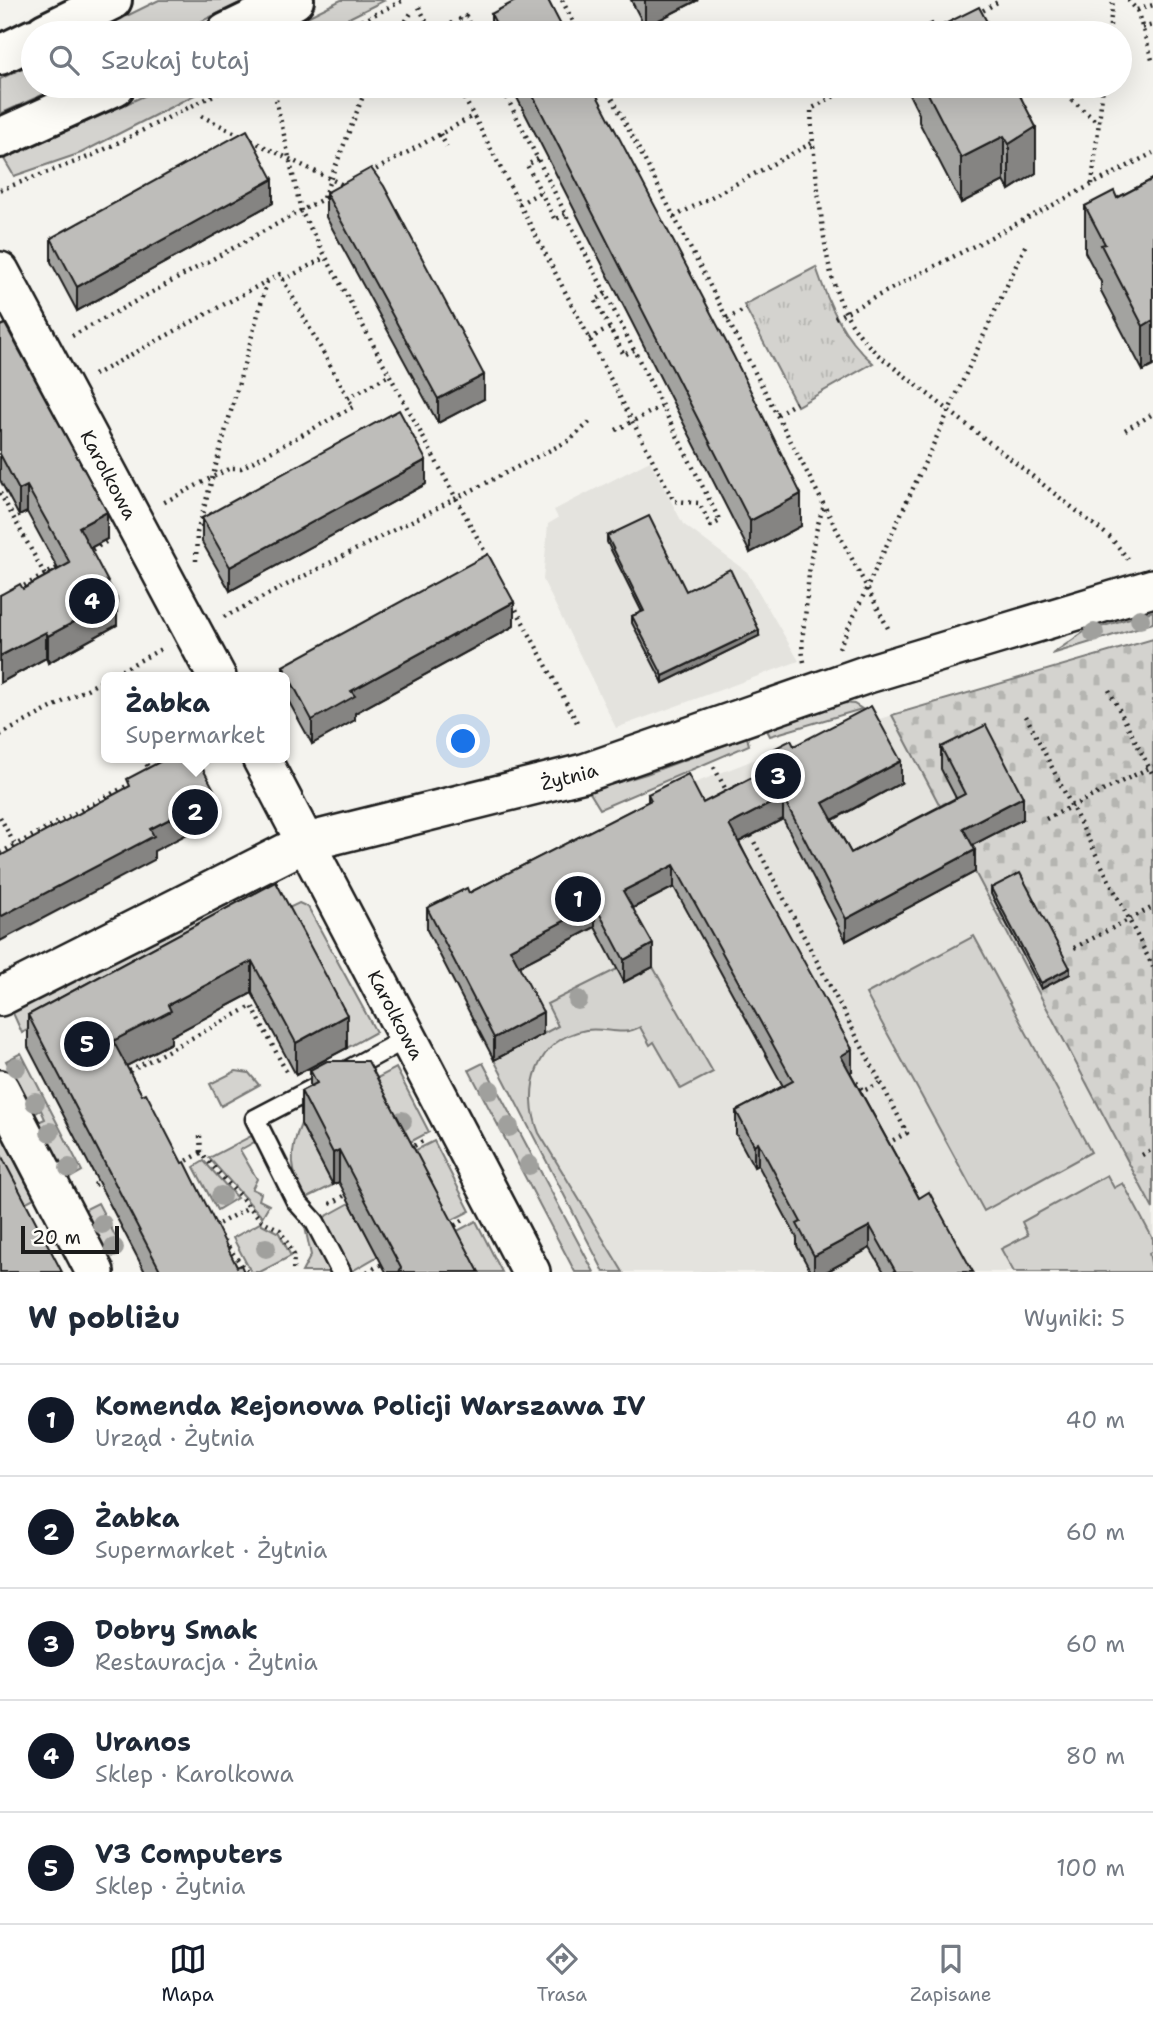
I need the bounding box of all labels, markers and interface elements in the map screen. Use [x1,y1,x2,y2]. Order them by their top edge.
search box [21,21,1132,98]
icon: search [45,41,83,79]
text: Szukaj tutaj [101,42,250,77]
street label: Karolkowa [74,426,143,524]
pin: 4 [69,575,115,627]
popup [101,672,290,763]
text: Żabka [125,685,210,720]
text: Supermarket [125,720,266,750]
your location [446,724,480,758]
pin: 3 [755,750,801,802]
street label: Żytnia [538,757,601,796]
pin: 2 [172,786,218,838]
pin: 1 [555,873,601,925]
street label: Karolkowa [362,966,429,1064]
pin: 5 [64,1018,110,1070]
scale bar [21,1223,119,1255]
text: 20 m [32,1225,81,1250]
text: W pobliżu [28,1297,180,1338]
text: Wyniki: 5 [1023,1303,1125,1333]
text: Komenda Rejonowa Policji Warszawa IV [95,1388,645,1423]
text: 1 [46,1405,56,1435]
text: 40 m [1065,1405,1125,1435]
text: Urząd · Żytnia [95,1423,254,1453]
text: Żabka [95,1500,180,1535]
text: 2 [43,1517,59,1547]
text: 60 m [1066,1517,1125,1547]
text: Supermarket · Żytnia [95,1535,327,1565]
text: Dobry Smak [95,1612,258,1647]
text: 3 [43,1629,59,1659]
text: 60 m [1066,1629,1125,1659]
text: Restauracja · Żytnia [95,1647,318,1677]
text: Uranos [95,1724,191,1759]
text: 4 [43,1741,59,1771]
text: 80 m [1066,1741,1125,1771]
text: Sklep · Karolkowa [95,1759,294,1789]
text: V3 Computers [95,1836,283,1871]
text: 5 [44,1853,58,1883]
text: 100 m [1056,1853,1125,1883]
text: Sklep · Żytnia [95,1871,245,1901]
tab: Mapa [161,1940,214,2007]
tab: Trasa [537,1940,587,2007]
tab: Zapisane [910,1940,992,2007]

